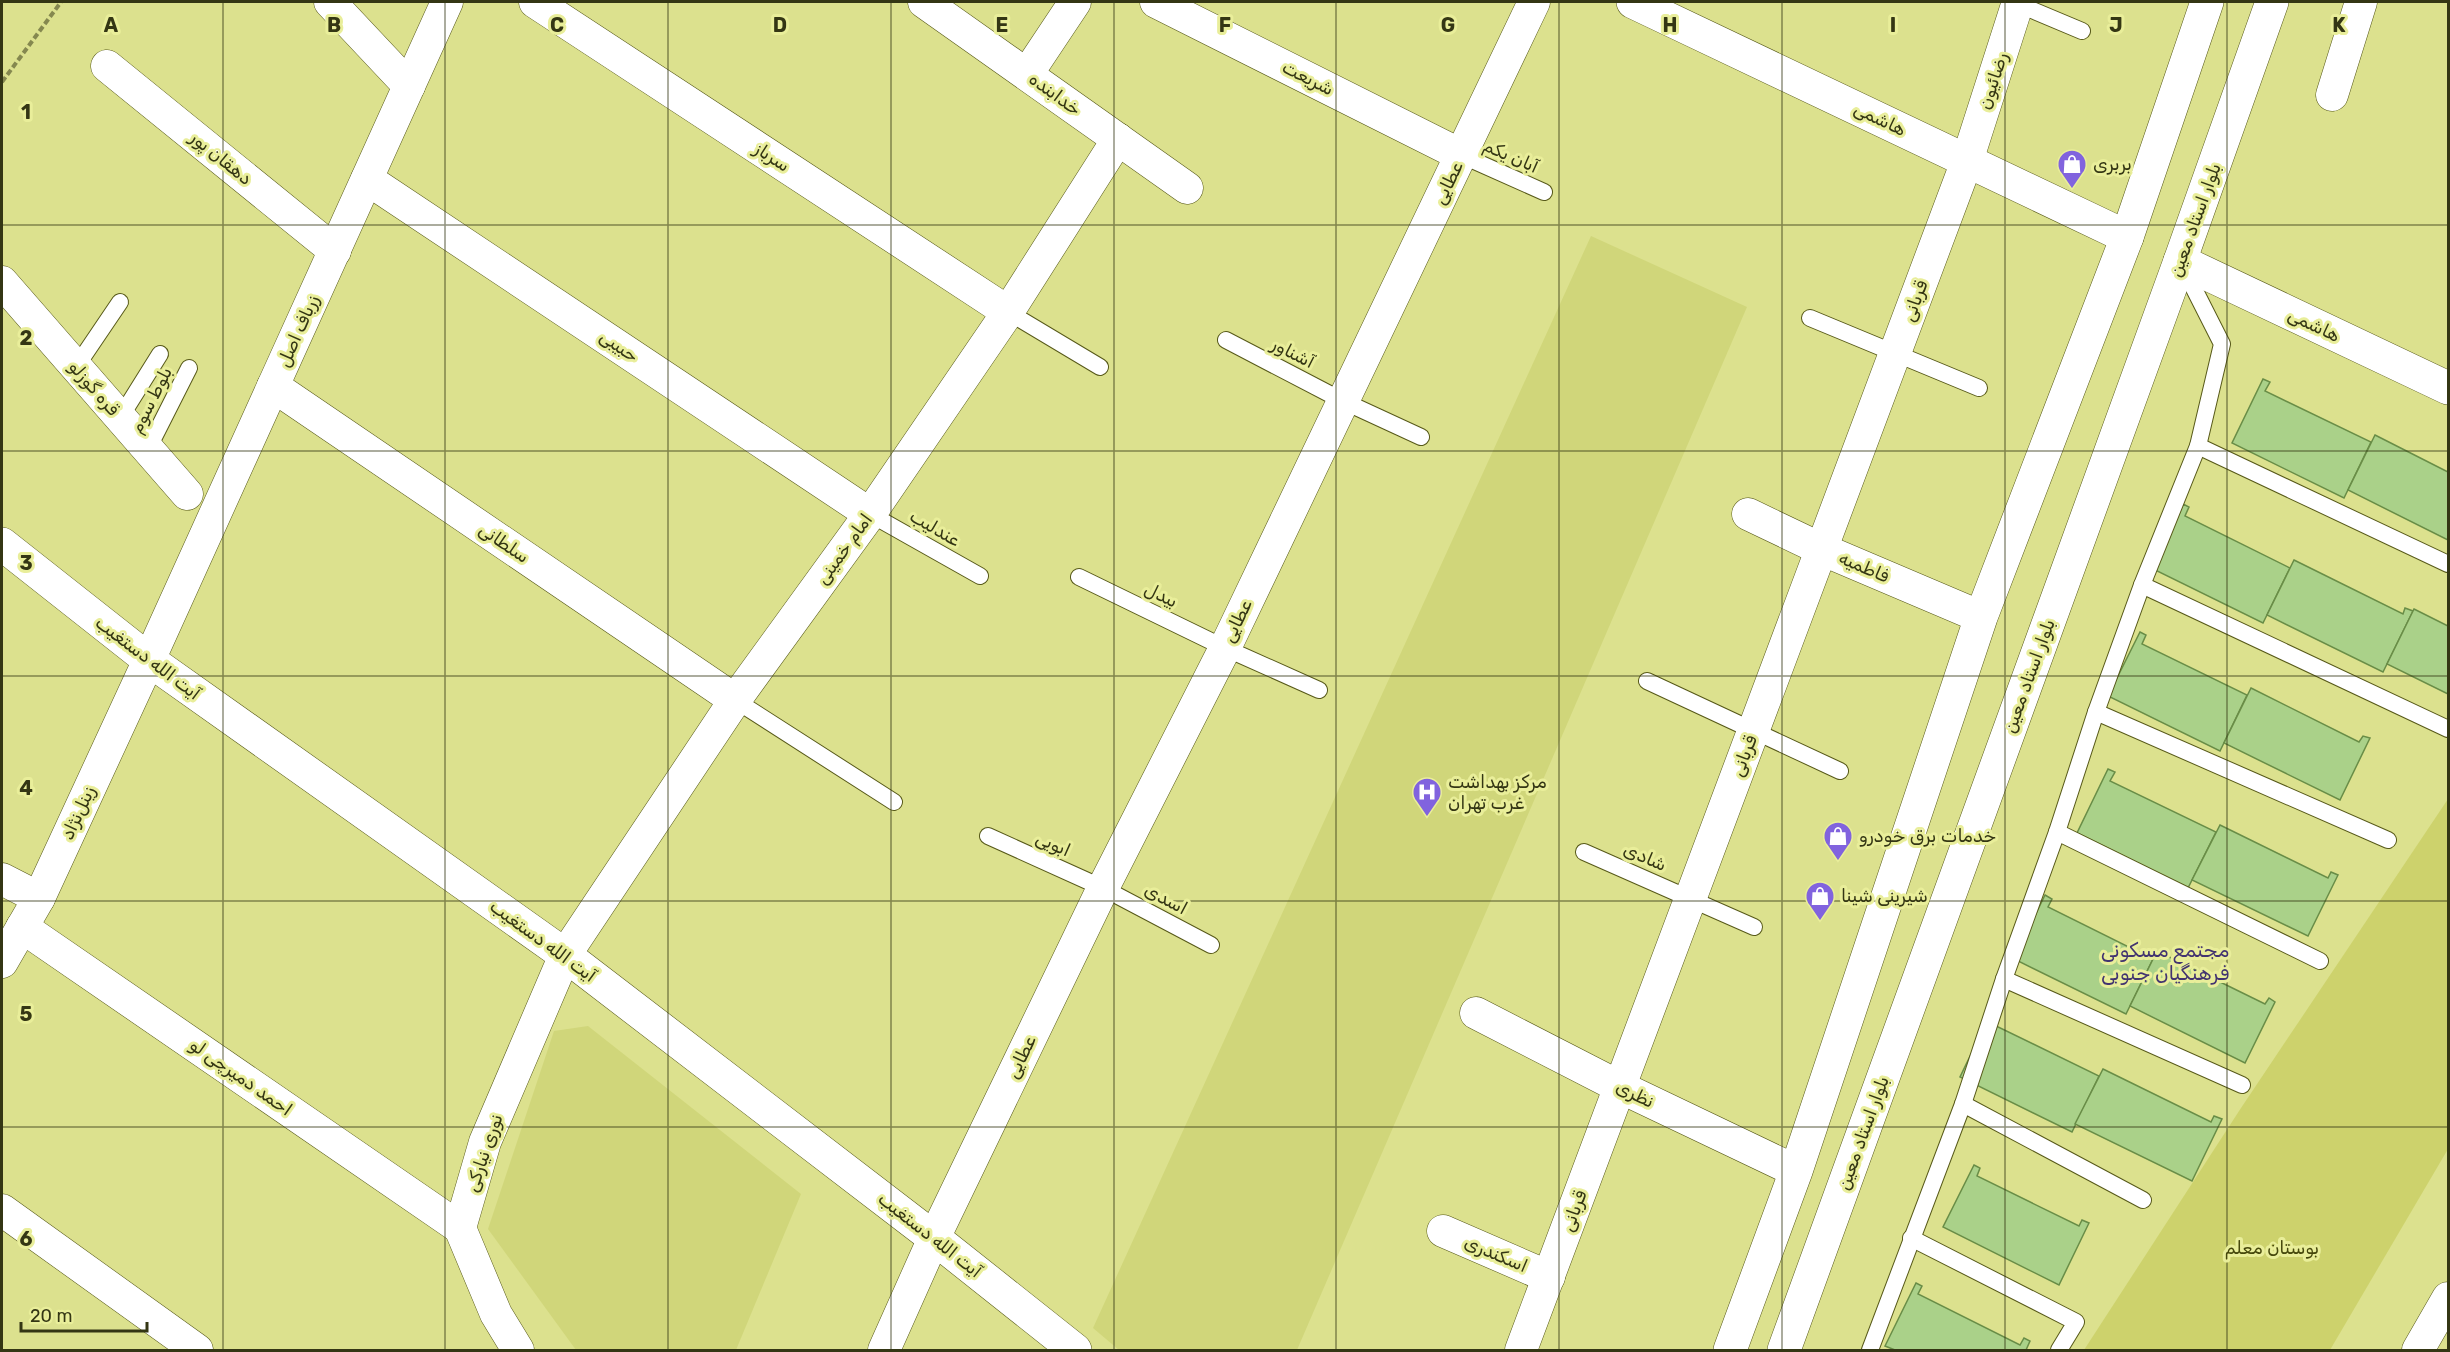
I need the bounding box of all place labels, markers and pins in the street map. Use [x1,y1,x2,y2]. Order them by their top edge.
shop icon: بربری [2056,148,2088,190]
place label: بربری [2093,153,2132,175]
place label: مرکز بهداشت غرب تهران [1448,771,1547,814]
hospital icon: مرکز بهداشت غرب تهران [1411,776,1443,818]
shop icon: خدمات برق خودرو [1822,820,1854,862]
place label: خدمات برق خودرو [1859,825,1996,847]
shop icon: شیرینی شینا [1804,880,1836,922]
place label: شیرینی شینا [1841,885,1928,907]

